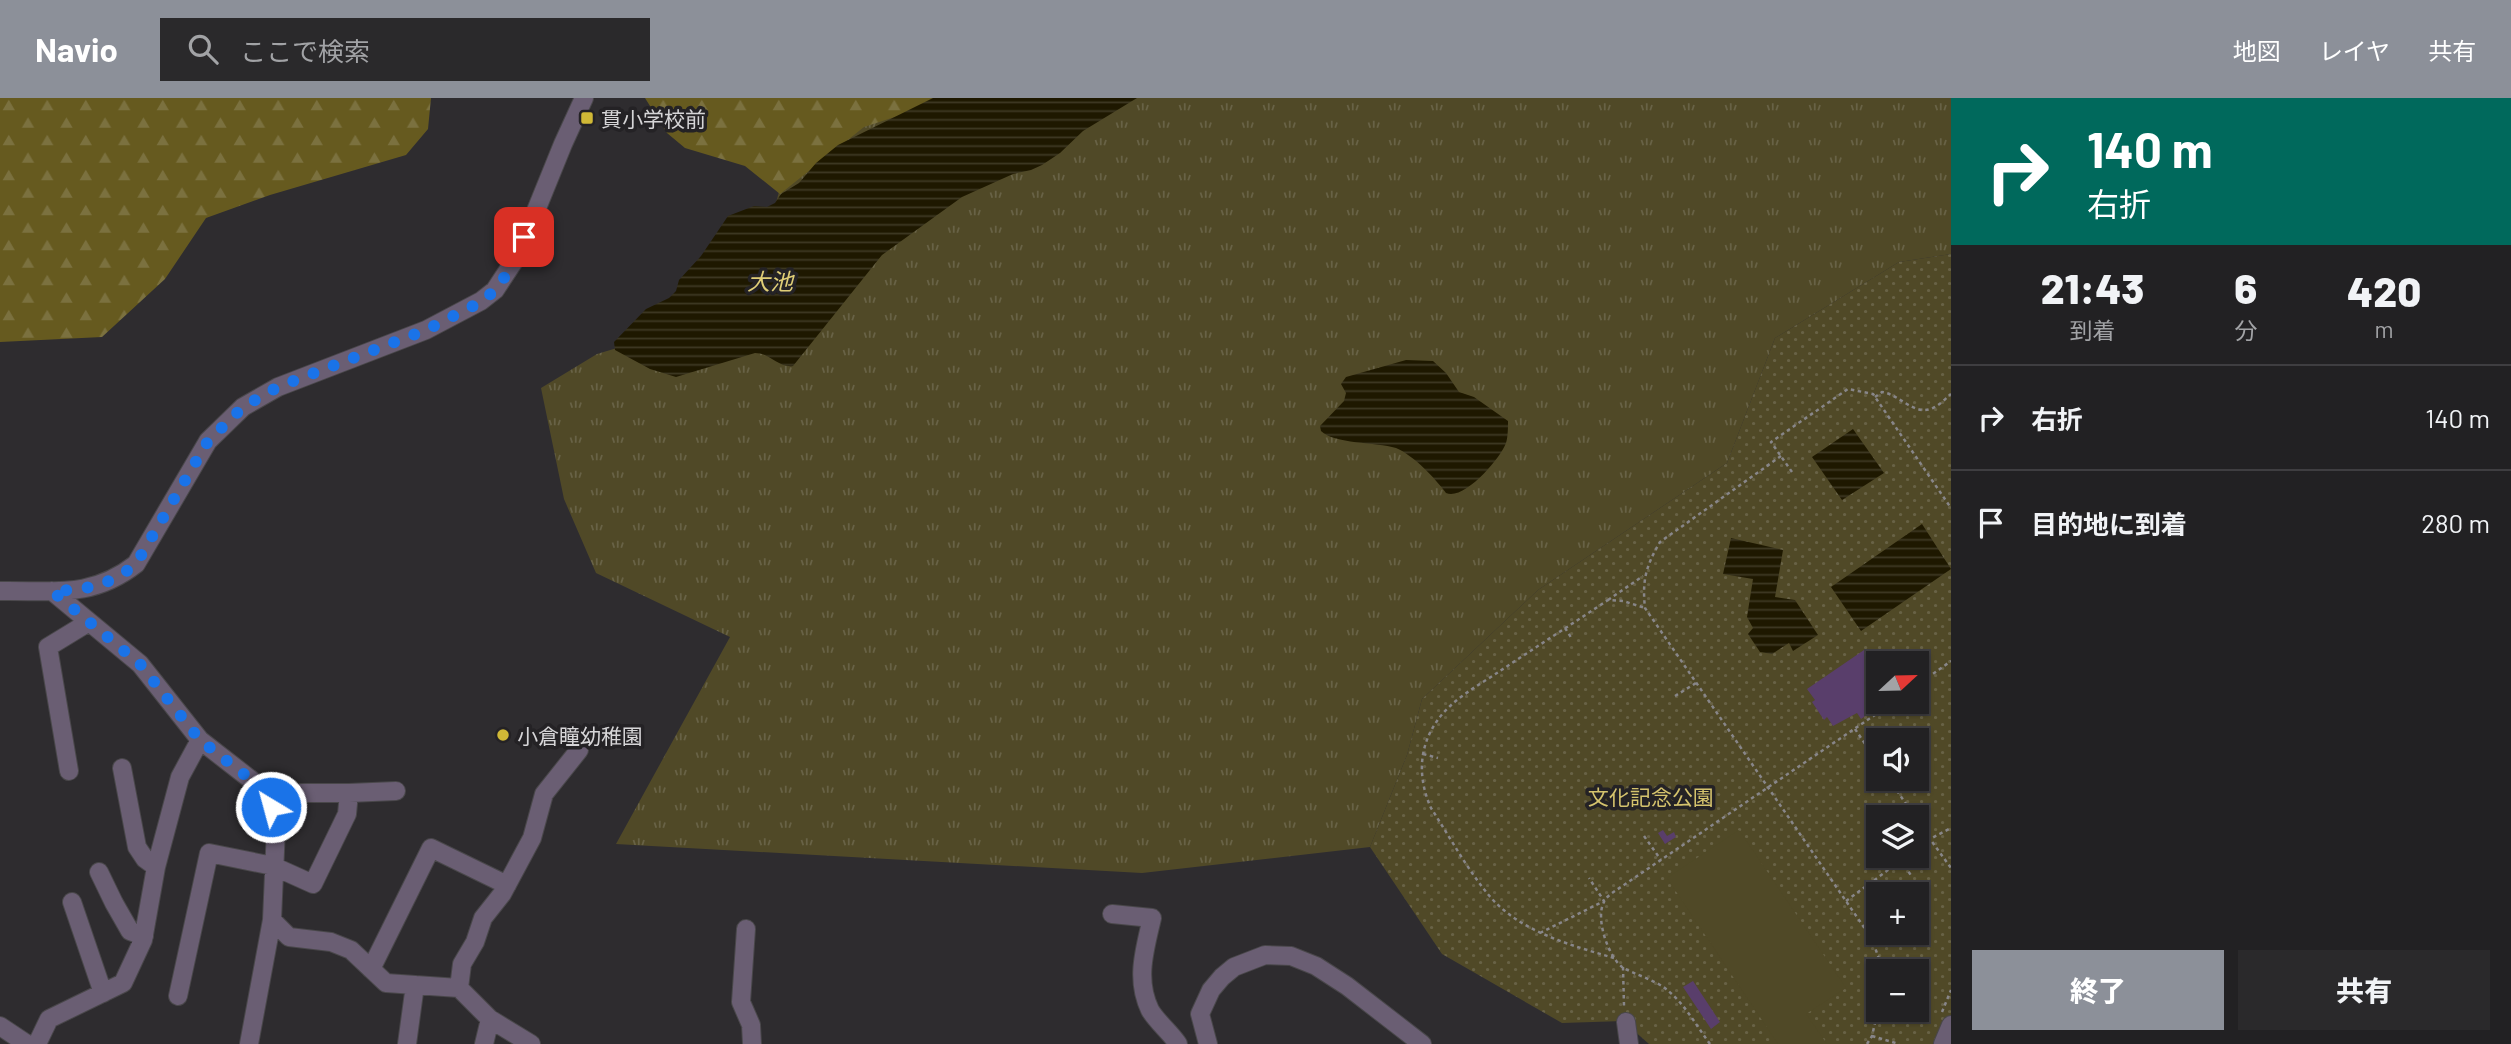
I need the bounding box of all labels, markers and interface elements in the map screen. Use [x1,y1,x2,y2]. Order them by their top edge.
search box [160,18,650,81]
text: Navio [35,29,118,69]
icon: search [184,30,222,68]
text: ここで検索 [240,35,370,66]
text: 地図 [2233,36,2281,65]
text: レイヤ [2319,36,2390,65]
text: 共有 [2428,36,2476,65]
place label: 貫小学校前 [601,106,706,131]
marker: 貫小学校前 [579,110,595,126]
text: 140 m [2087,119,2213,178]
icon: right [1972,126,2063,217]
text: 右折 [2087,184,2151,222]
pin [494,207,554,267]
icon: arrive [505,218,543,256]
text: 21:43 [2041,262,2144,312]
text: 6 [2234,262,2257,312]
text: 420 [2347,265,2421,315]
water label: 大池 [747,267,795,295]
text: m [2375,315,2394,343]
text: 到着 [2070,316,2116,344]
text: 分 [2234,316,2257,344]
icon: right [1972,399,2010,437]
text: 140 m [2425,402,2490,433]
text: 右折 [2031,403,2083,434]
icon: arrive [1972,504,2010,542]
text: 280 m [2421,507,2490,538]
text: 目的地に到着 [2031,508,2187,539]
north arrow [1866,651,1928,714]
map controls [1866,651,1929,1022]
place label: 小倉瞳幼稚園 [517,723,643,748]
marker: 小倉瞳幼稚園 [495,727,511,743]
button: sound [1866,728,1929,791]
position arrow [234,770,308,844]
park label: 文化記念公園 [1588,784,1714,809]
button: layers [1866,805,1929,868]
button: + [1866,882,1929,945]
button: 終了 [1972,950,2224,1030]
button: 共有 [2238,950,2490,1030]
button: − [1866,959,1929,1022]

